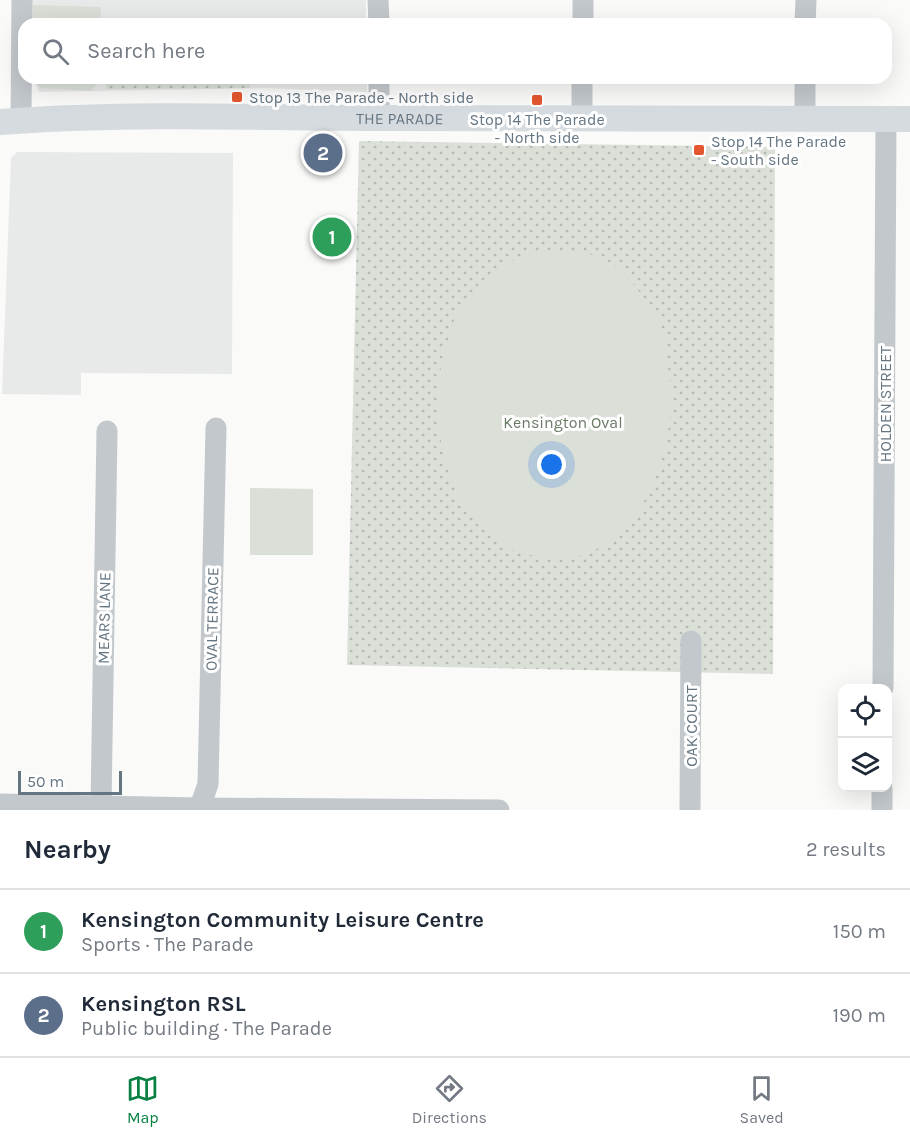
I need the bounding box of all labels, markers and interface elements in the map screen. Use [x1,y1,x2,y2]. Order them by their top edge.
search box [18,18,892,84]
icon: search [39,35,72,68]
text: Search here [87,38,205,64]
place label: Stop 13 The Parade - North side [249,88,474,107]
marker: Stop 13 The Parade - North side [230,90,244,104]
marker: Stop 14 The Parade - North side [530,93,544,107]
street label: THE PARADE [356,108,444,128]
place label: Stop 14 The Parade - North side [469,110,605,147]
pin: 2 [304,130,342,176]
place label: Stop 14 The Parade - South side [711,132,846,169]
marker: Stop 14 The Parade - South side [692,143,706,157]
pin: 1 [312,214,352,260]
street label: HOLDEN STREET [876,346,895,462]
park label: Kensington Oval [503,413,623,432]
your location [537,450,566,479]
street label: OVAL TERRACE [202,567,222,671]
street label: MEARS LANE [94,572,114,664]
map controls [838,684,892,792]
button: locate [838,684,892,738]
street label: OAK COURT [682,685,701,767]
button: layers [838,738,892,792]
scale bar [18,768,122,796]
text: 50 m [27,772,64,791]
text: Nearby [24,834,111,865]
text: 2 results [806,838,886,861]
text: Kensington Community Leisure Centre [81,907,484,933]
text: 1 [40,920,47,943]
text: 150 m [833,920,886,943]
text: Sports · The Parade [81,933,254,956]
text: Kensington RSL [81,991,246,1017]
text: 2 [37,1004,50,1027]
text: 190 m [832,1004,886,1027]
text: Public building · The Parade [81,1017,332,1040]
tab: Map [126,1072,159,1127]
tab: Directions [412,1072,487,1127]
tab: Saved [740,1072,784,1127]

